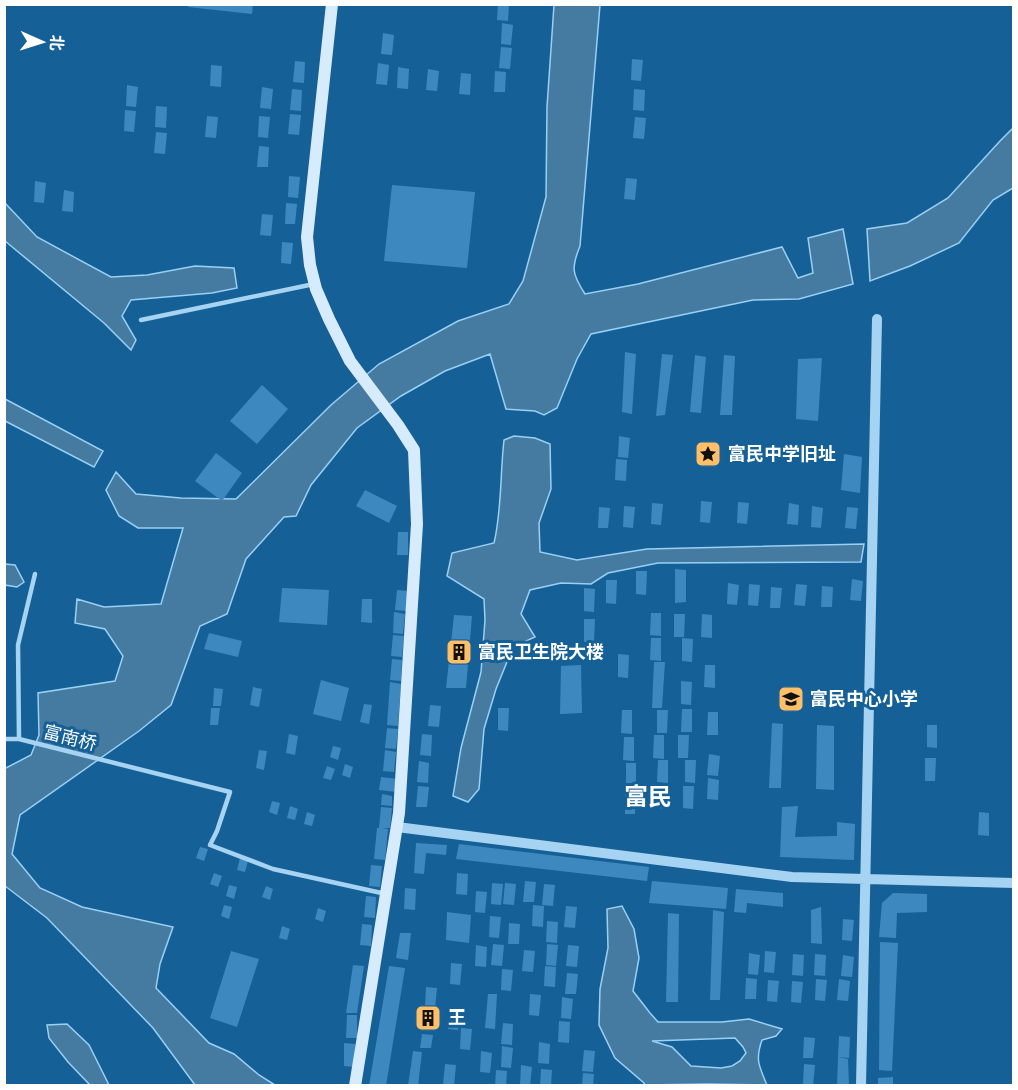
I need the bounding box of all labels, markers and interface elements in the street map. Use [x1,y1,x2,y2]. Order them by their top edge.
north arrow [12,12,72,72]
text: 北 [46,34,67,51]
place icon: 富民中学旧址 [693,439,723,469]
place label: 富民中学旧址 [728,442,836,466]
building icon: 富民卫生院大楼 [444,637,474,667]
place label: 富民卫生院大楼 [478,640,604,664]
school or university icon: 富民中心小学 [776,684,806,714]
place label: 富民中心小学 [810,687,918,711]
street label: 富南桥 [41,720,99,756]
district label: 富民 [624,781,672,812]
building icon: 王 [413,1003,443,1033]
place label: 王 [448,1006,466,1030]

